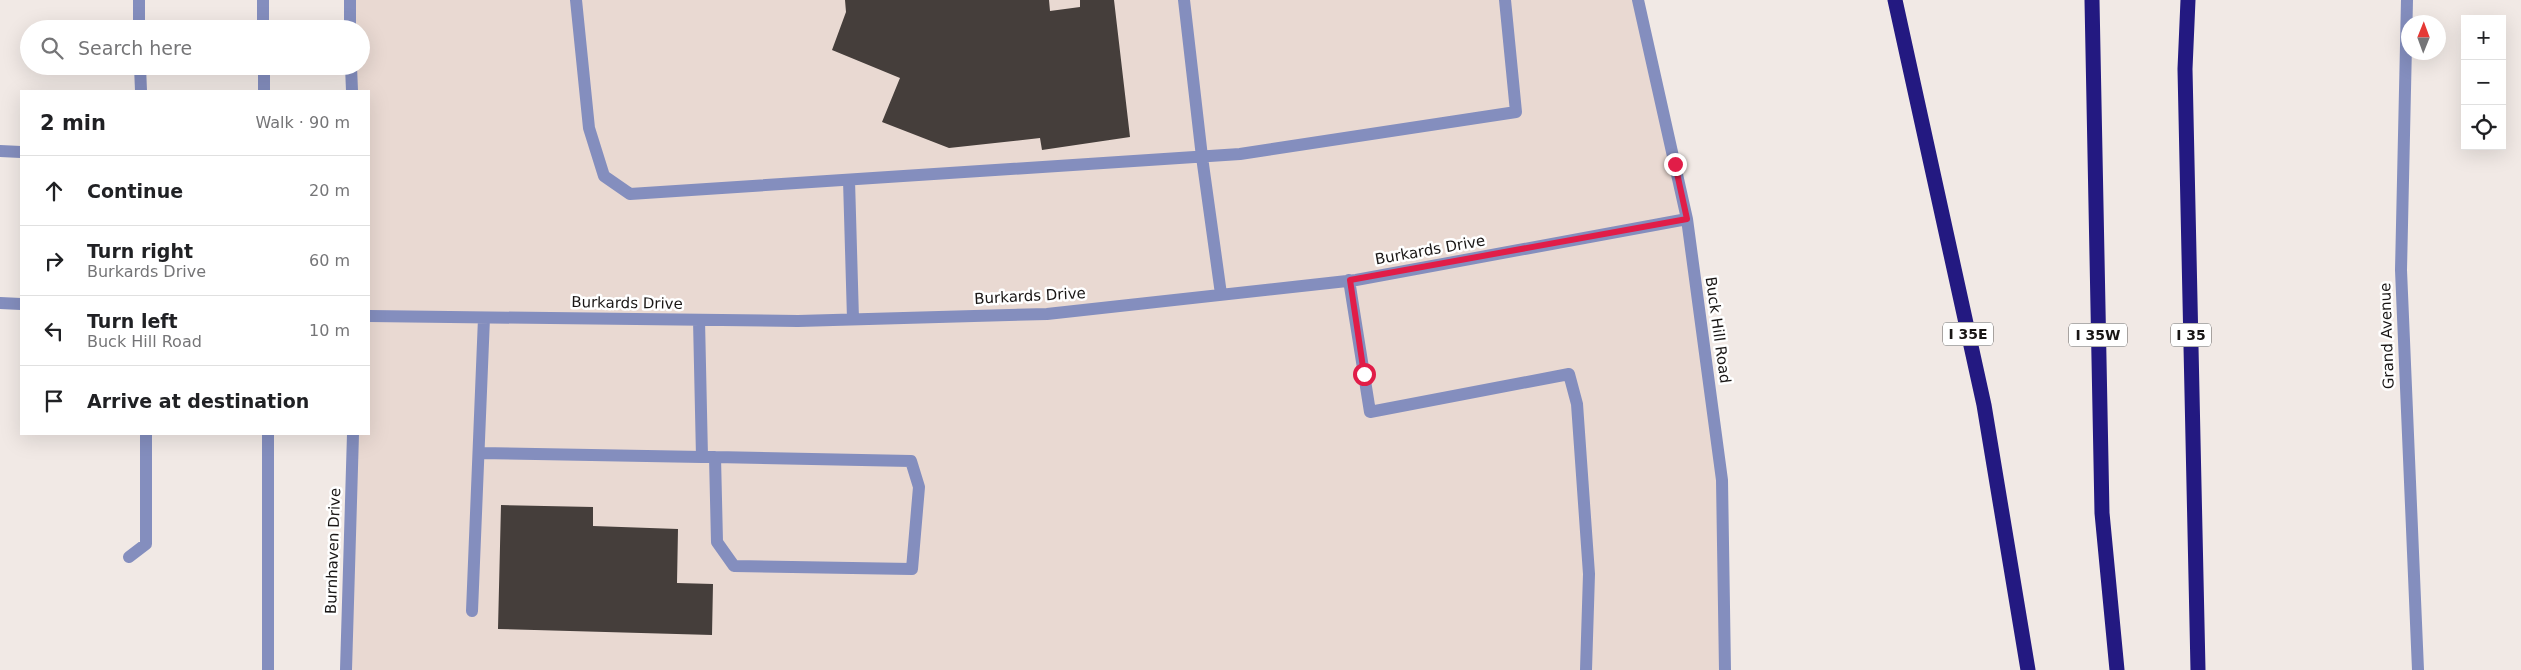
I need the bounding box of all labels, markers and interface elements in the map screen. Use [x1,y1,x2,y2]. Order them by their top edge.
north arrow [2401,15,2446,60]
map controls [2461,15,2506,150]
button: + [2461,15,2506,60]
search box [20,20,370,75]
icon: search [38,34,66,62]
text: Search here [78,37,192,59]
button: − [2461,60,2506,105]
button: locate [2461,105,2506,150]
text: 2 min [40,111,106,135]
text: Walk · 90 m [255,113,350,132]
route end [1664,153,1687,176]
icon: ahead [40,177,68,205]
text: Continue [87,180,183,202]
text: 20 m [309,181,350,200]
street label: Burkards Drive [1373,231,1487,269]
text: Turn right [87,240,193,262]
icon: right [40,247,68,275]
text: 60 m [309,251,350,270]
text: Burkards Drive [87,262,206,281]
street label: Buck Hill Road [1702,275,1734,385]
street label: Grand Avenue [2376,282,2398,390]
street label: Burkards Drive [974,284,1086,308]
street label: Burkards Drive [571,293,683,313]
text: Turn left [87,310,178,332]
icon: left [40,317,68,345]
text: 10 m [309,321,350,340]
road number: I 35E [1943,322,1993,346]
road number: I 35W [2069,324,2127,346]
road number: I 35 [2171,324,2211,346]
text: Buck Hill Road [87,332,202,351]
route start [1353,363,1376,386]
icon: arrive [40,387,68,415]
text: Arrive at destination [87,390,309,412]
street label: Burnhaven Drive [322,488,344,614]

